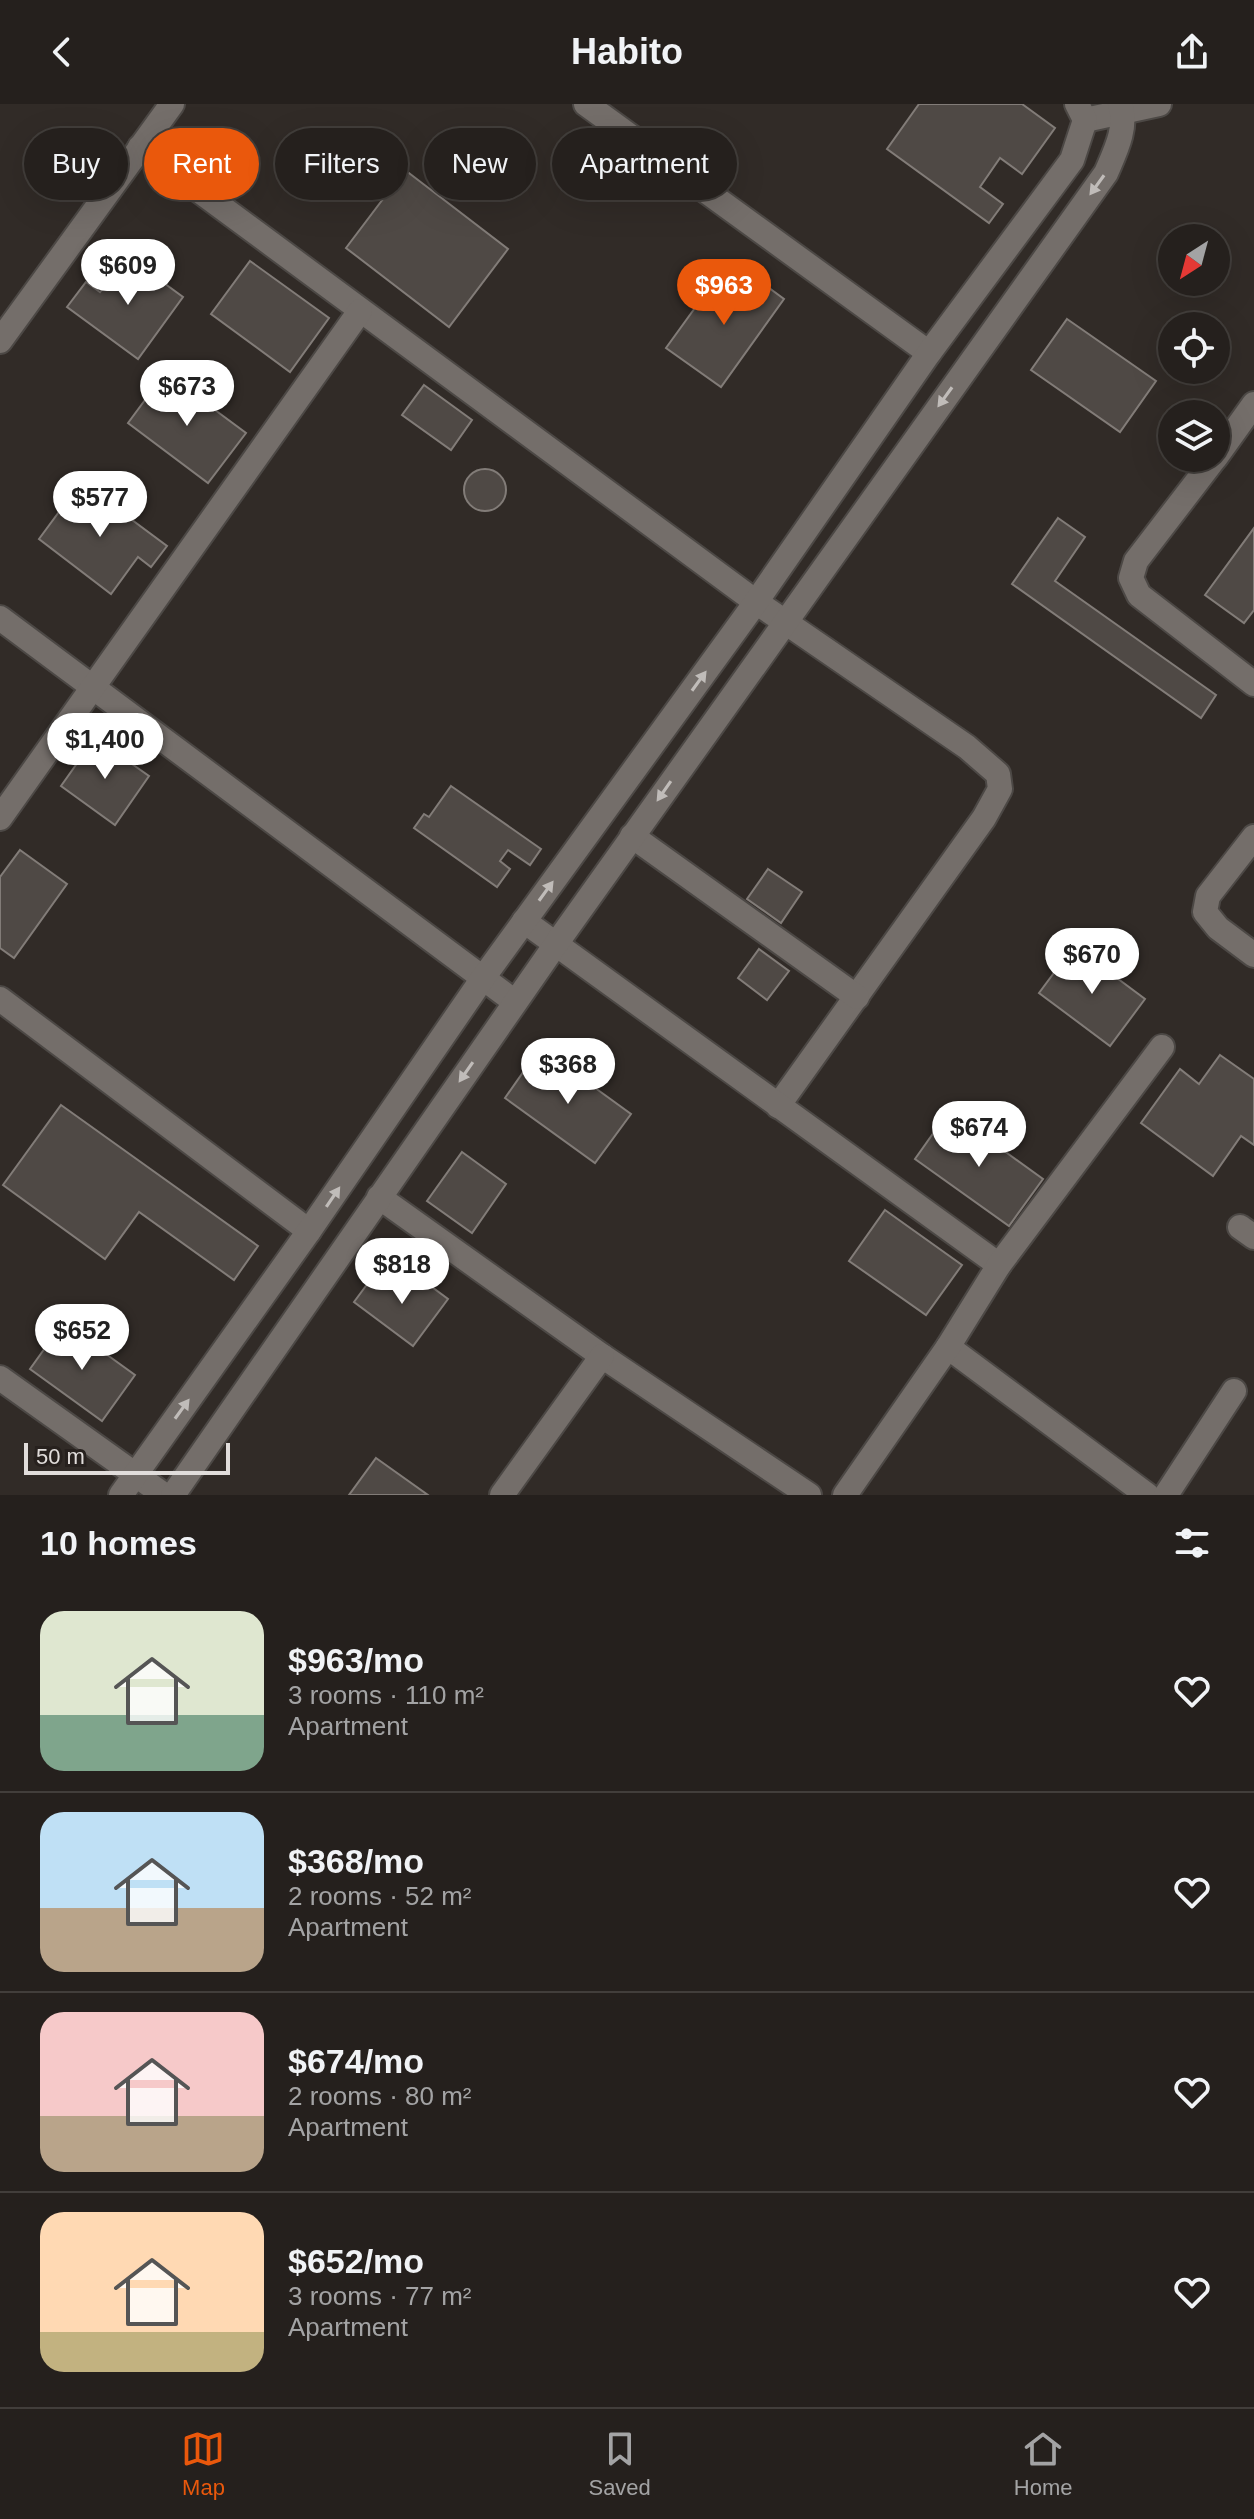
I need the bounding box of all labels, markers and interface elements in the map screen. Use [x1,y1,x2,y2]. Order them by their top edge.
icon: back [40,30,84,74]
icon: share [1170,30,1214,74]
text: Habito [571,31,683,72]
chip: Buy [24,128,128,200]
chip: Rent [144,128,259,200]
chip: Filters [275,128,408,200]
chip: New [424,128,536,200]
chip: Apartment [552,128,737,200]
one-way arrow [1090,175,1105,196]
north arrow [1158,224,1230,296]
map controls [1158,224,1230,472]
pin: $609 [81,239,175,307]
text: $609 [99,250,157,280]
pin: $963 [677,259,771,327]
text: $963 [695,270,753,300]
button: locate [1158,312,1230,384]
pin: $673 [140,360,234,428]
text: $673 [158,371,216,401]
one-way arrow [938,386,954,407]
button: layers [1158,400,1230,472]
pin: $577 [53,471,147,539]
text: $577 [71,482,129,512]
one-way arrow [690,671,706,691]
pin: $1,400 [40,713,170,781]
text: $1,400 [65,724,145,754]
one-way arrow [657,780,672,801]
one-way arrow [537,881,553,902]
pin: $670 [1045,928,1139,996]
text: $670 [1063,939,1121,969]
pin: $368 [521,1038,615,1106]
text: $368 [539,1049,597,1079]
one-way arrow [459,1062,474,1083]
pin: $674 [932,1101,1026,1169]
text: $674 [950,1112,1008,1142]
one-way arrow [325,1186,340,1207]
pin: $818 [355,1238,449,1306]
text: $818 [373,1249,431,1279]
pin: $652 [35,1304,129,1372]
text: $652 [53,1315,111,1345]
one-way arrow [174,1398,190,1419]
scale bar [24,1439,230,1475]
text: 50 m [36,1444,85,1469]
icon: filters [1170,1521,1214,1565]
text: 10 homes [40,1524,197,1562]
text: $963/mo [288,1641,424,1679]
icon: home [104,1643,200,1739]
icon: heart [1170,1669,1214,1713]
text: 3 rooms · 110 m² [288,1680,484,1710]
text: Apartment [288,1711,408,1741]
text: $368/mo [288,1842,424,1880]
icon: home [104,1844,200,1940]
icon: heart [1170,1870,1214,1914]
text: 2 rooms · 52 m² [288,1881,472,1911]
text: Apartment [288,1912,408,1942]
text: $674/mo [288,2042,424,2080]
icon: home [104,2044,200,2140]
icon: heart [1170,2070,1214,2114]
text: 2 rooms · 80 m² [288,2081,472,2111]
text: Apartment [288,2112,408,2142]
text: $652/mo [288,2242,424,2280]
icon: home [104,2244,200,2340]
icon: heart [1170,2270,1214,2314]
text: 3 rooms · 77 m² [288,2281,472,2311]
text: Apartment [288,2312,408,2342]
tab: Map [181,2427,225,2501]
tab: Saved [588,2427,651,2501]
tab: Home [1014,2427,1073,2501]

